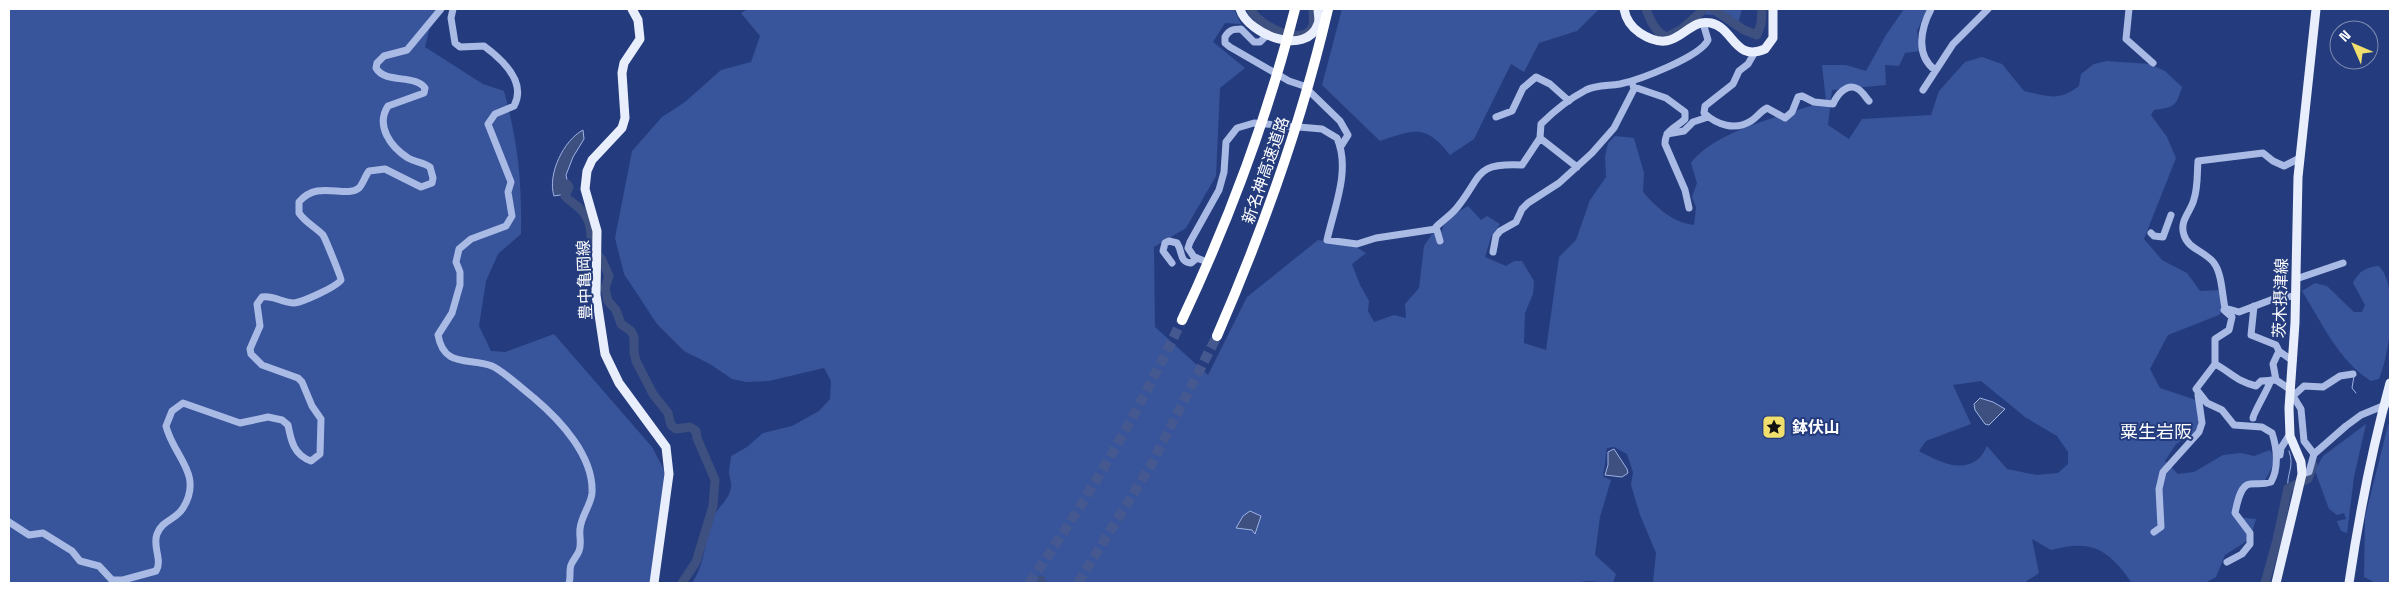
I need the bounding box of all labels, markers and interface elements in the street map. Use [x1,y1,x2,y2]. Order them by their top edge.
north arrow [2329,20,2379,70]
text: N [2335,26,2354,45]
street label: 新名神高速道路 [1237,114,1294,227]
street label: 豊中亀岡線 [573,240,596,320]
street label: 茨木摂津線 [2269,258,2292,338]
place icon: 鉢伏山 [1761,414,1787,440]
place label: 鉢伏山 [1792,417,1840,438]
district label: 粟生岩阪 [2120,420,2192,443]

